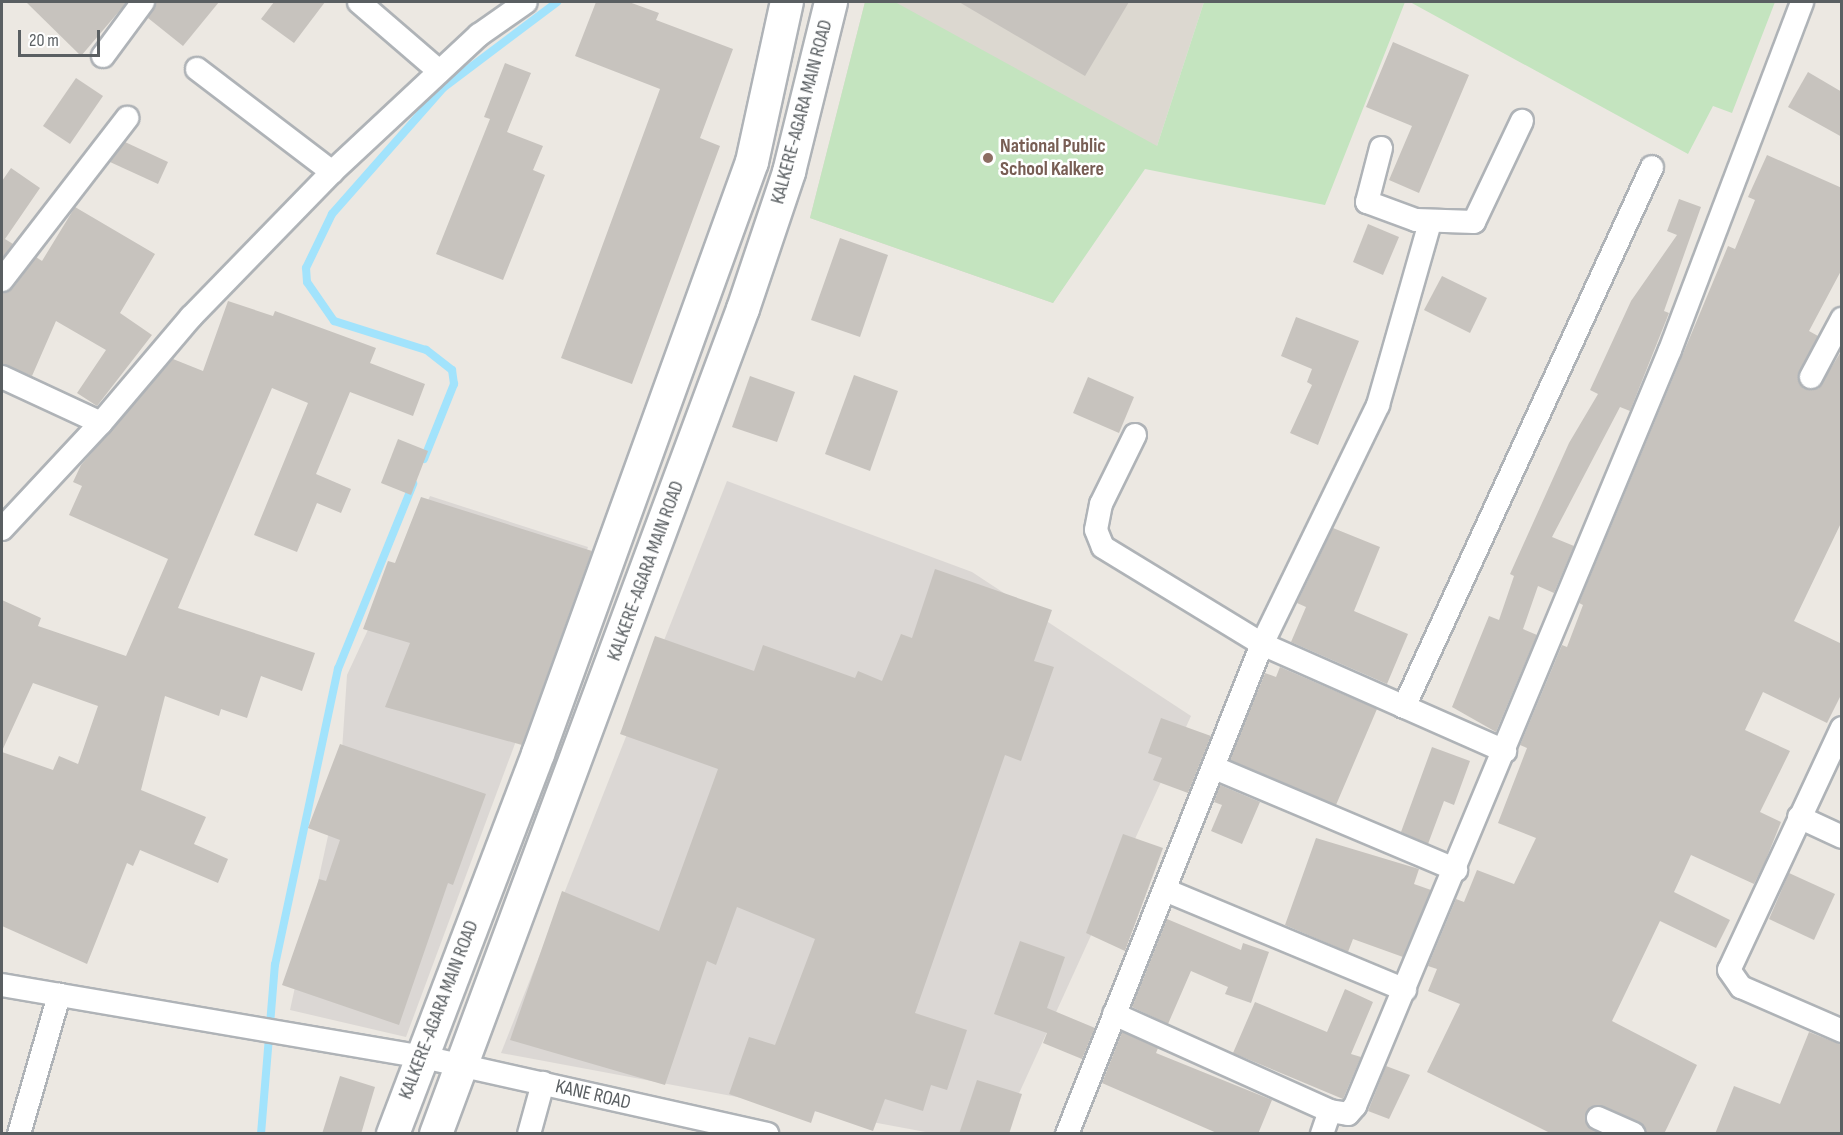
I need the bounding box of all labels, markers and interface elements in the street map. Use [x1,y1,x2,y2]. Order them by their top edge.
street label: KALKERE-AGARA MAIN ROAD [766,17,838,207]
scale bar [21,18,104,56]
text: 20 m [29,30,59,51]
place label: National Public School Kalkere [1000,134,1106,181]
marker: National Public School Kalkere [981,151,995,165]
street label: KALKERE-AGARA MAIN ROAD [602,478,690,664]
street label: KALKERE-AGARA MAIN ROAD [394,917,484,1103]
street label: KANE ROAD [553,1075,633,1115]

